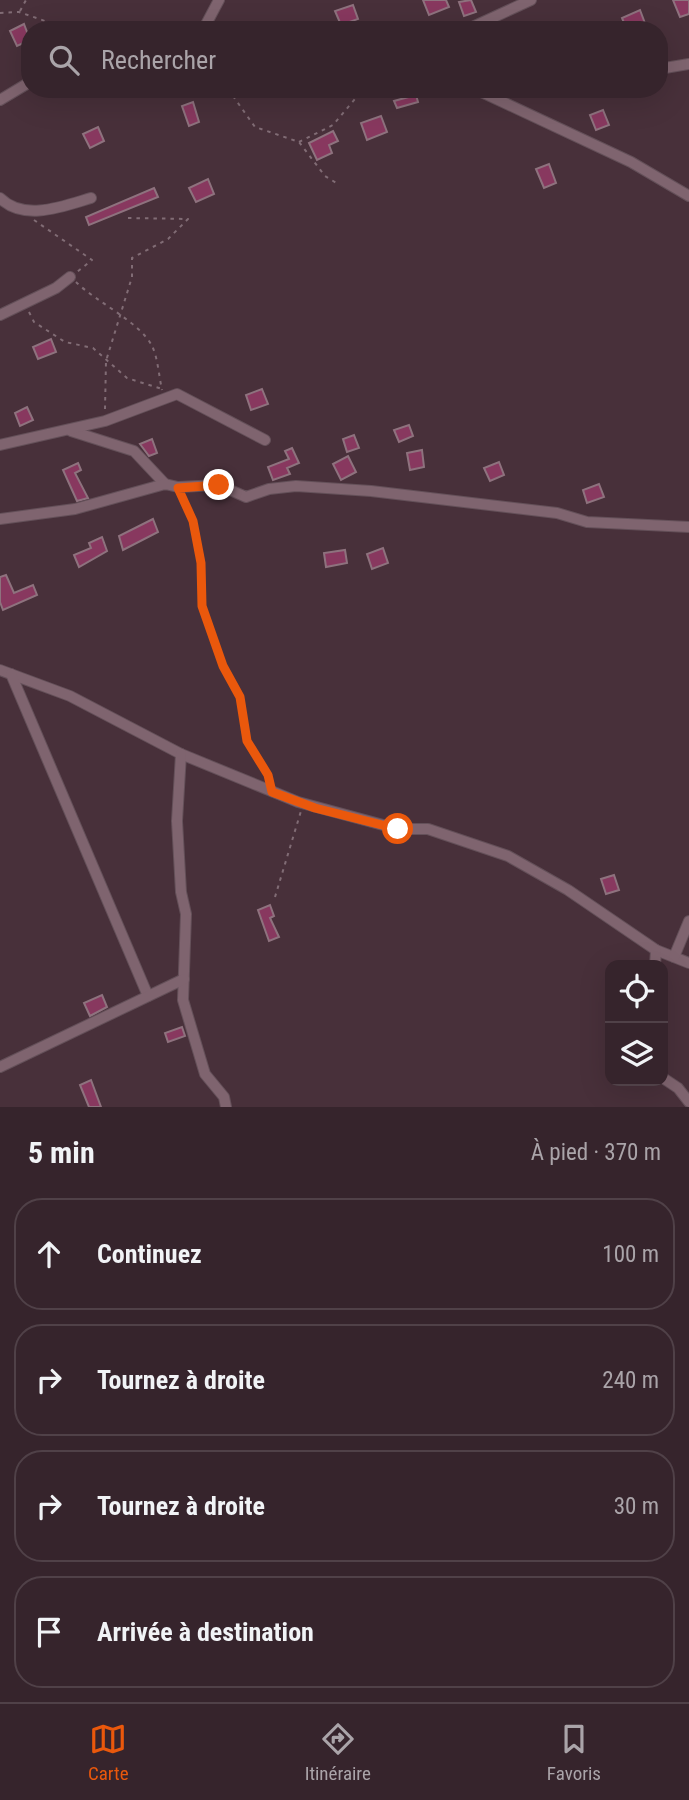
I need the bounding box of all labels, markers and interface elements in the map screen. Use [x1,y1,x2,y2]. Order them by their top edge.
search box [21,21,668,98]
icon: search [45,41,83,79]
text: Rechercher [101,45,216,75]
route end [203,469,234,500]
route start [382,813,413,844]
map controls [605,960,668,1086]
button: locate [605,960,668,1023]
button: layers [605,1023,668,1086]
text: 5 min [28,1135,95,1170]
text: À pied · 370 m [531,1139,661,1166]
icon: ahead [30,1235,68,1273]
text: Continuez [97,1239,202,1269]
text: 100 m [602,1241,659,1268]
icon: right [30,1361,68,1399]
text: Tournez à droite [97,1365,265,1395]
text: 240 m [602,1367,659,1394]
icon: right [30,1487,68,1525]
text: Tournez à droite [97,1491,265,1521]
text: 30 m [614,1493,659,1520]
icon: arrive [30,1613,68,1651]
text: Arrivée à destination [97,1617,314,1647]
tab: Carte [88,1720,129,1785]
tab: Itinéraire [305,1720,371,1785]
tab: Favoris [547,1720,601,1785]

